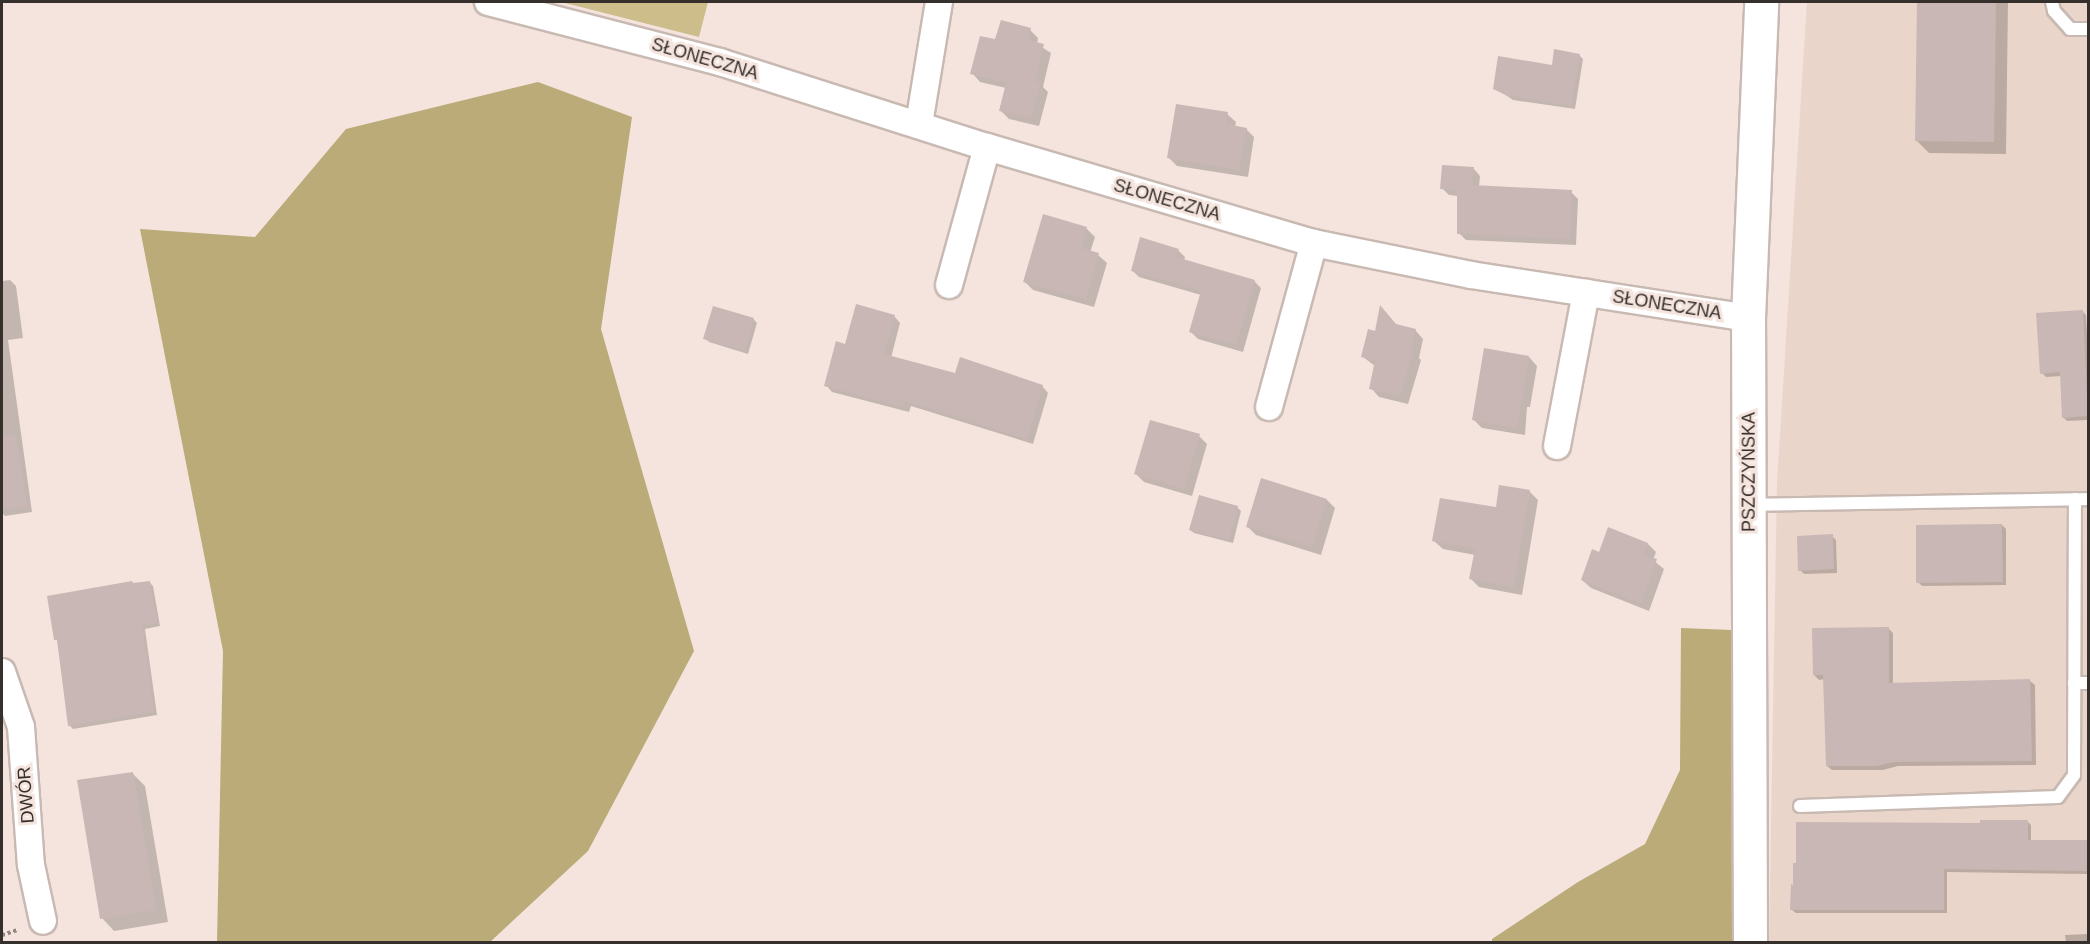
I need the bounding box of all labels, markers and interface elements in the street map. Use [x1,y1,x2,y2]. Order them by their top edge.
street label: SŁONECZNA [649,33,761,85]
street label: SŁONECZNA [1111,174,1223,226]
street label: SŁONECZNA [1611,286,1723,324]
street label: PSZCZYŃSKA [1738,412,1760,532]
street label: DWÓR [13,766,39,824]

